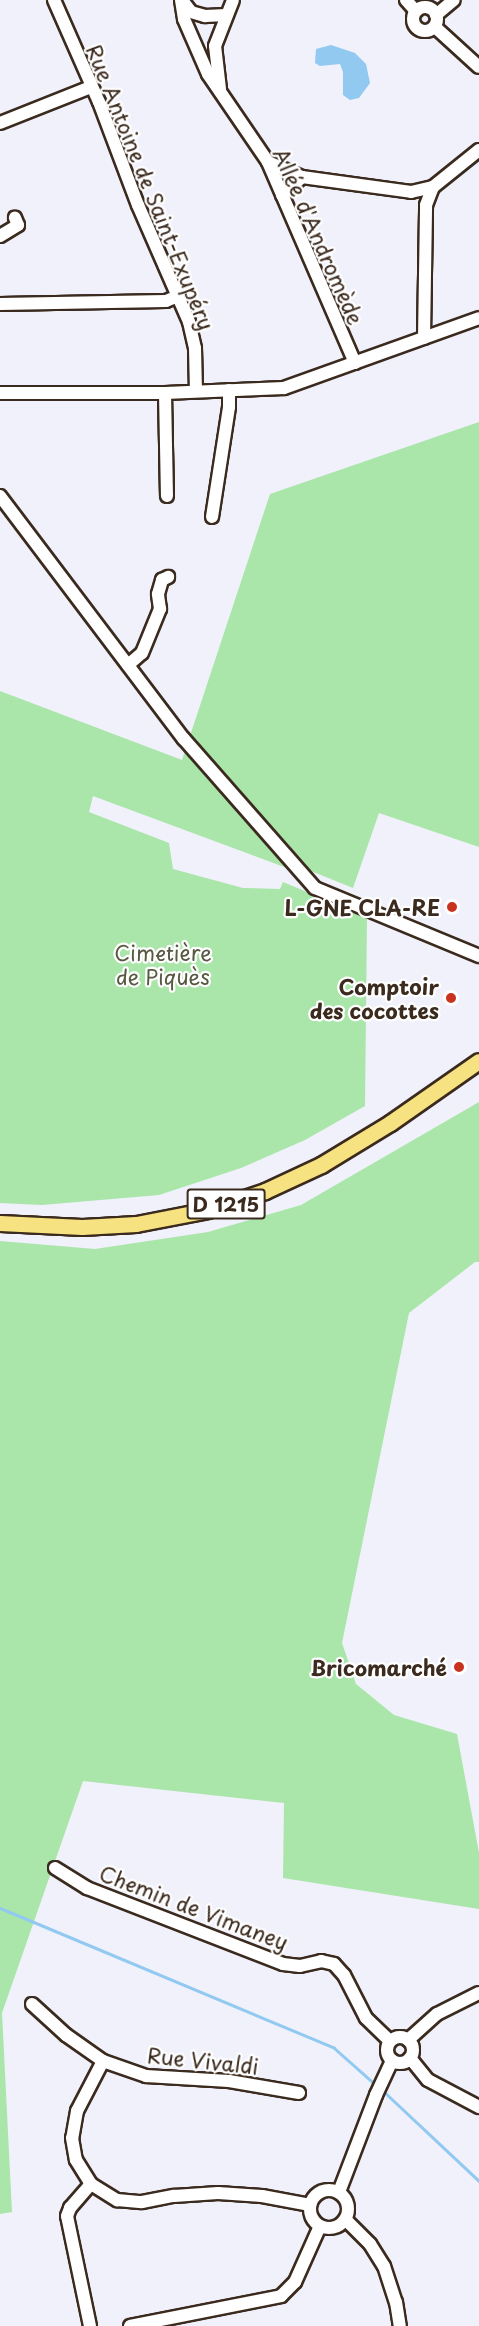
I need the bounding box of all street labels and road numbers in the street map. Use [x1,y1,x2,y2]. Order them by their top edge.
street label: Rue Antoine de Saint-Exupéry [82,39,220,335]
street label: Allée d'Andromède [269,143,369,329]
road number: D 1215 [186,1187,266,1221]
street label: Chemin de Vimaney [95,1859,293,1955]
street label: Rue Vivaldi [145,2042,261,2078]

